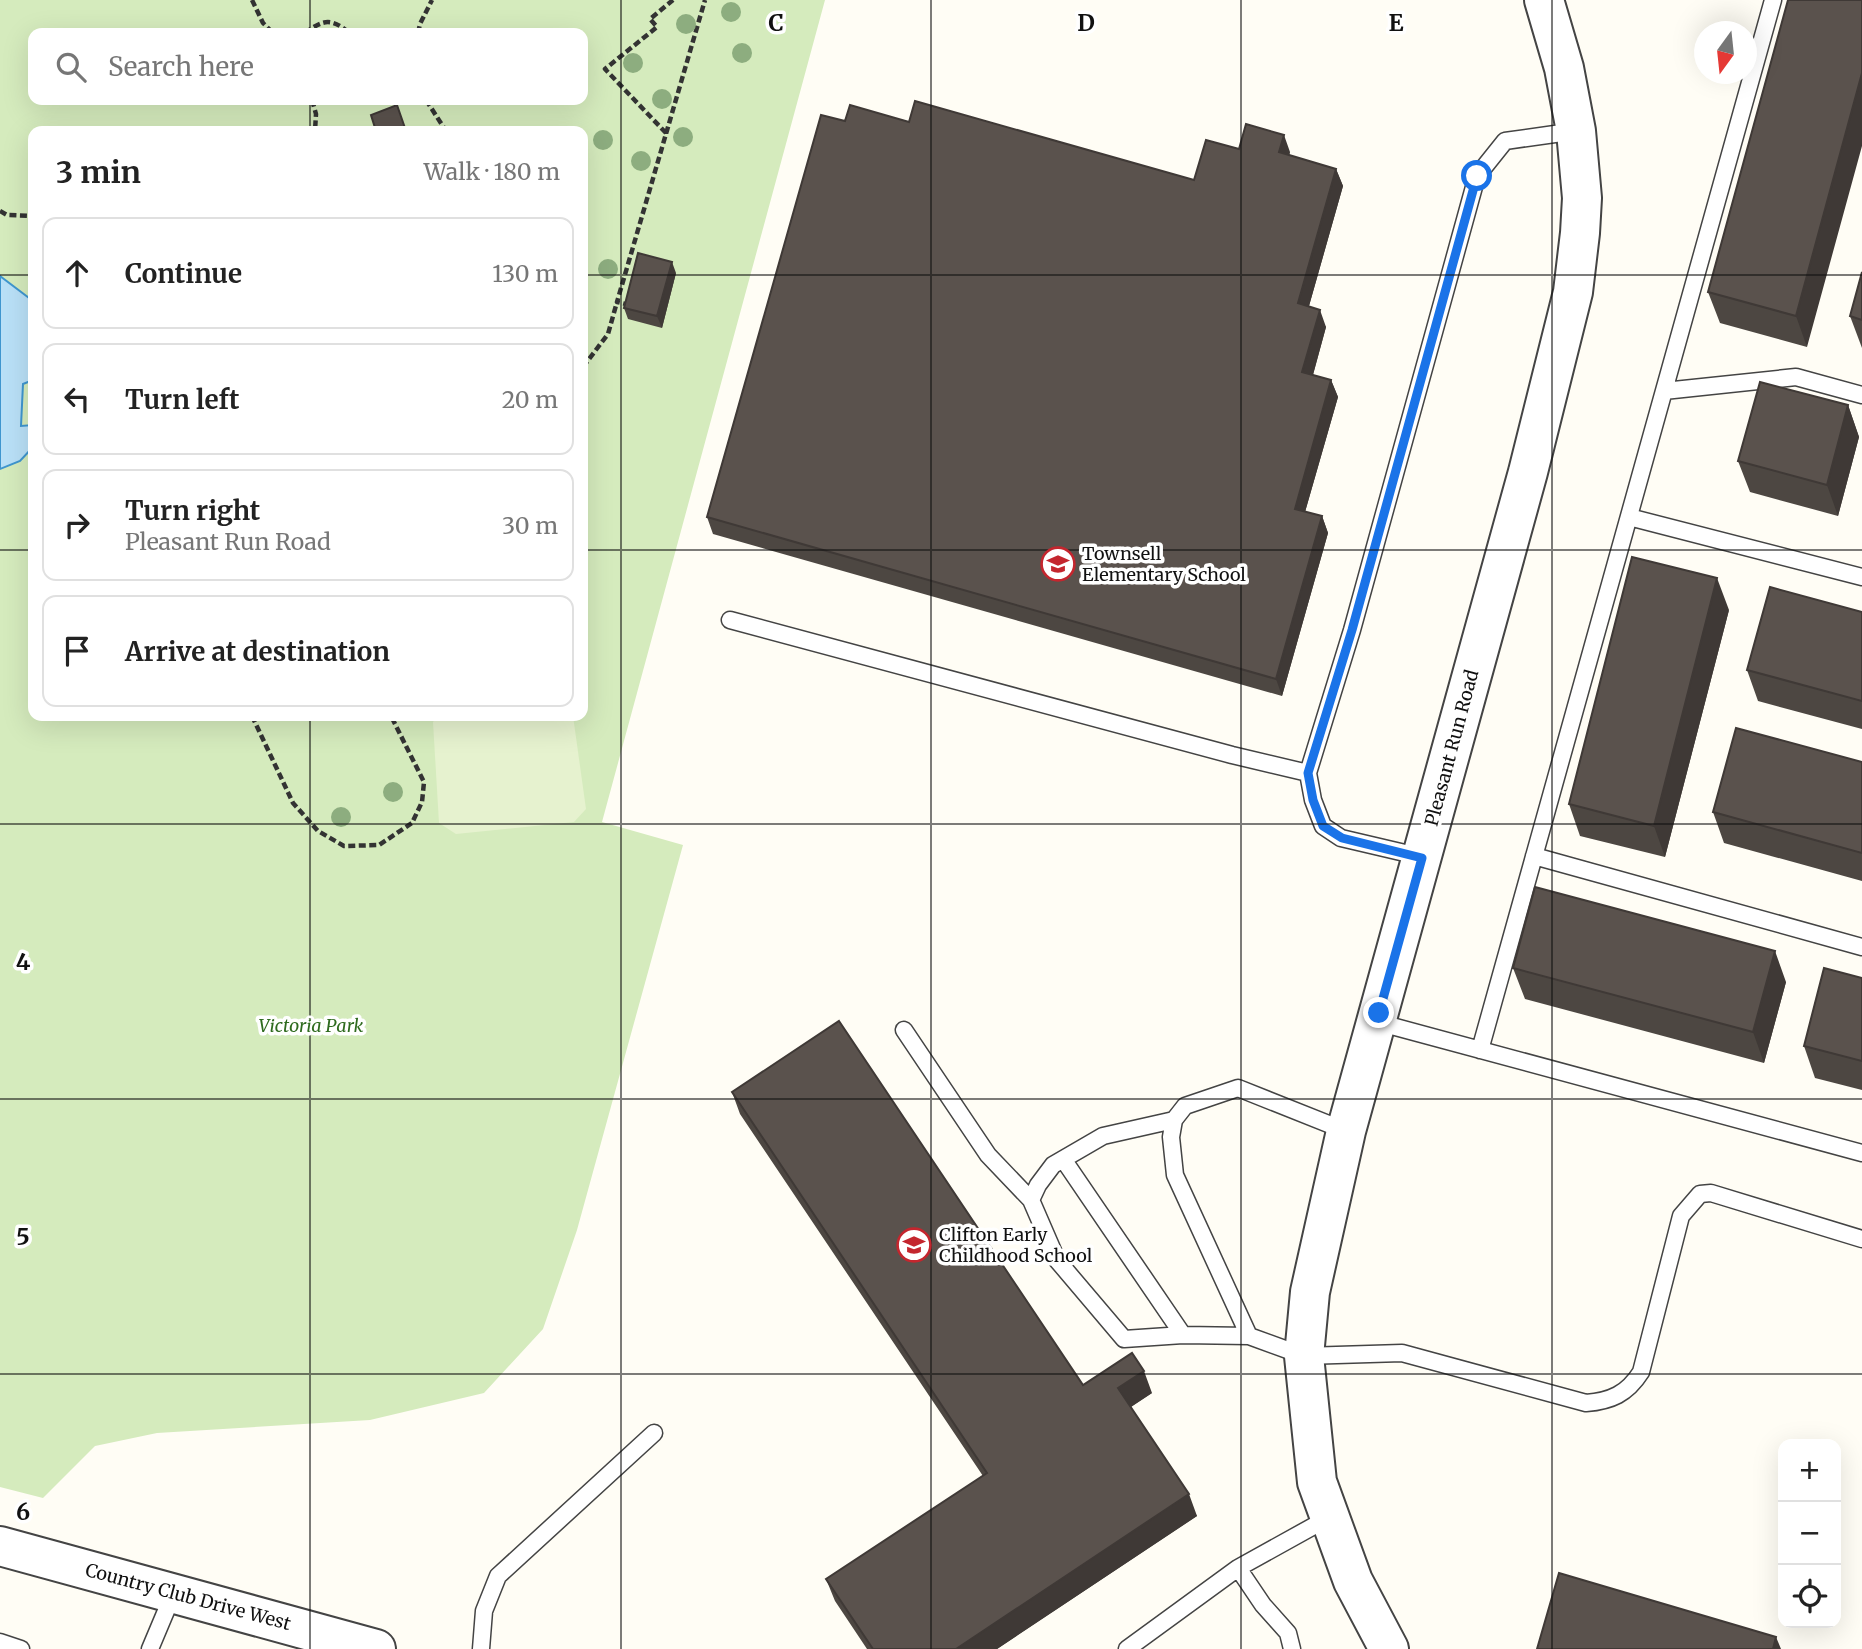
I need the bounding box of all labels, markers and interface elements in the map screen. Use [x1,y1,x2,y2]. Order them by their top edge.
text: C [768,8,784,37]
text: D [1077,8,1095,37]
text: E [1388,8,1404,37]
north arrow [1694,21,1757,84]
search box [28,28,588,105]
icon: search [52,48,90,86]
text: Search here [108,50,254,83]
text: 3 min [56,153,141,191]
text: Walk · 180 m [424,157,560,186]
route start [1461,160,1492,191]
icon: ahead [58,254,96,292]
text: Continue [125,257,242,290]
text: 130 m [492,259,558,288]
icon: left [58,380,96,418]
text: Turn left [125,383,239,416]
text: 20 m [502,385,558,414]
text: Turn right [125,494,260,527]
icon: right [58,506,96,544]
text: 30 m [502,511,558,540]
text: Pleasant Run Road [125,527,331,556]
place label: Townsell Elementary School [1082,542,1246,586]
school or university icon: Townsell Elementary School [1039,545,1077,583]
icon: arrive [58,632,96,670]
text: Arrive at destination [125,635,390,668]
street label: Pleasant Run Road [1420,667,1484,829]
text: 4 [16,947,31,976]
route end [1363,997,1394,1028]
park label: Victoria Park [259,1014,364,1037]
text: 5 [16,1222,30,1251]
place label: Clifton Early Childhood School [939,1223,1093,1267]
school or university icon: Clifton Early Childhood School [895,1226,933,1264]
map controls [1778,1439,1841,1628]
button: + [1778,1439,1841,1502]
text: 6 [16,1497,30,1526]
button: − [1778,1502,1841,1565]
street label: Country Club Drive West [83,1558,293,1635]
button: locate [1778,1565,1841,1628]

